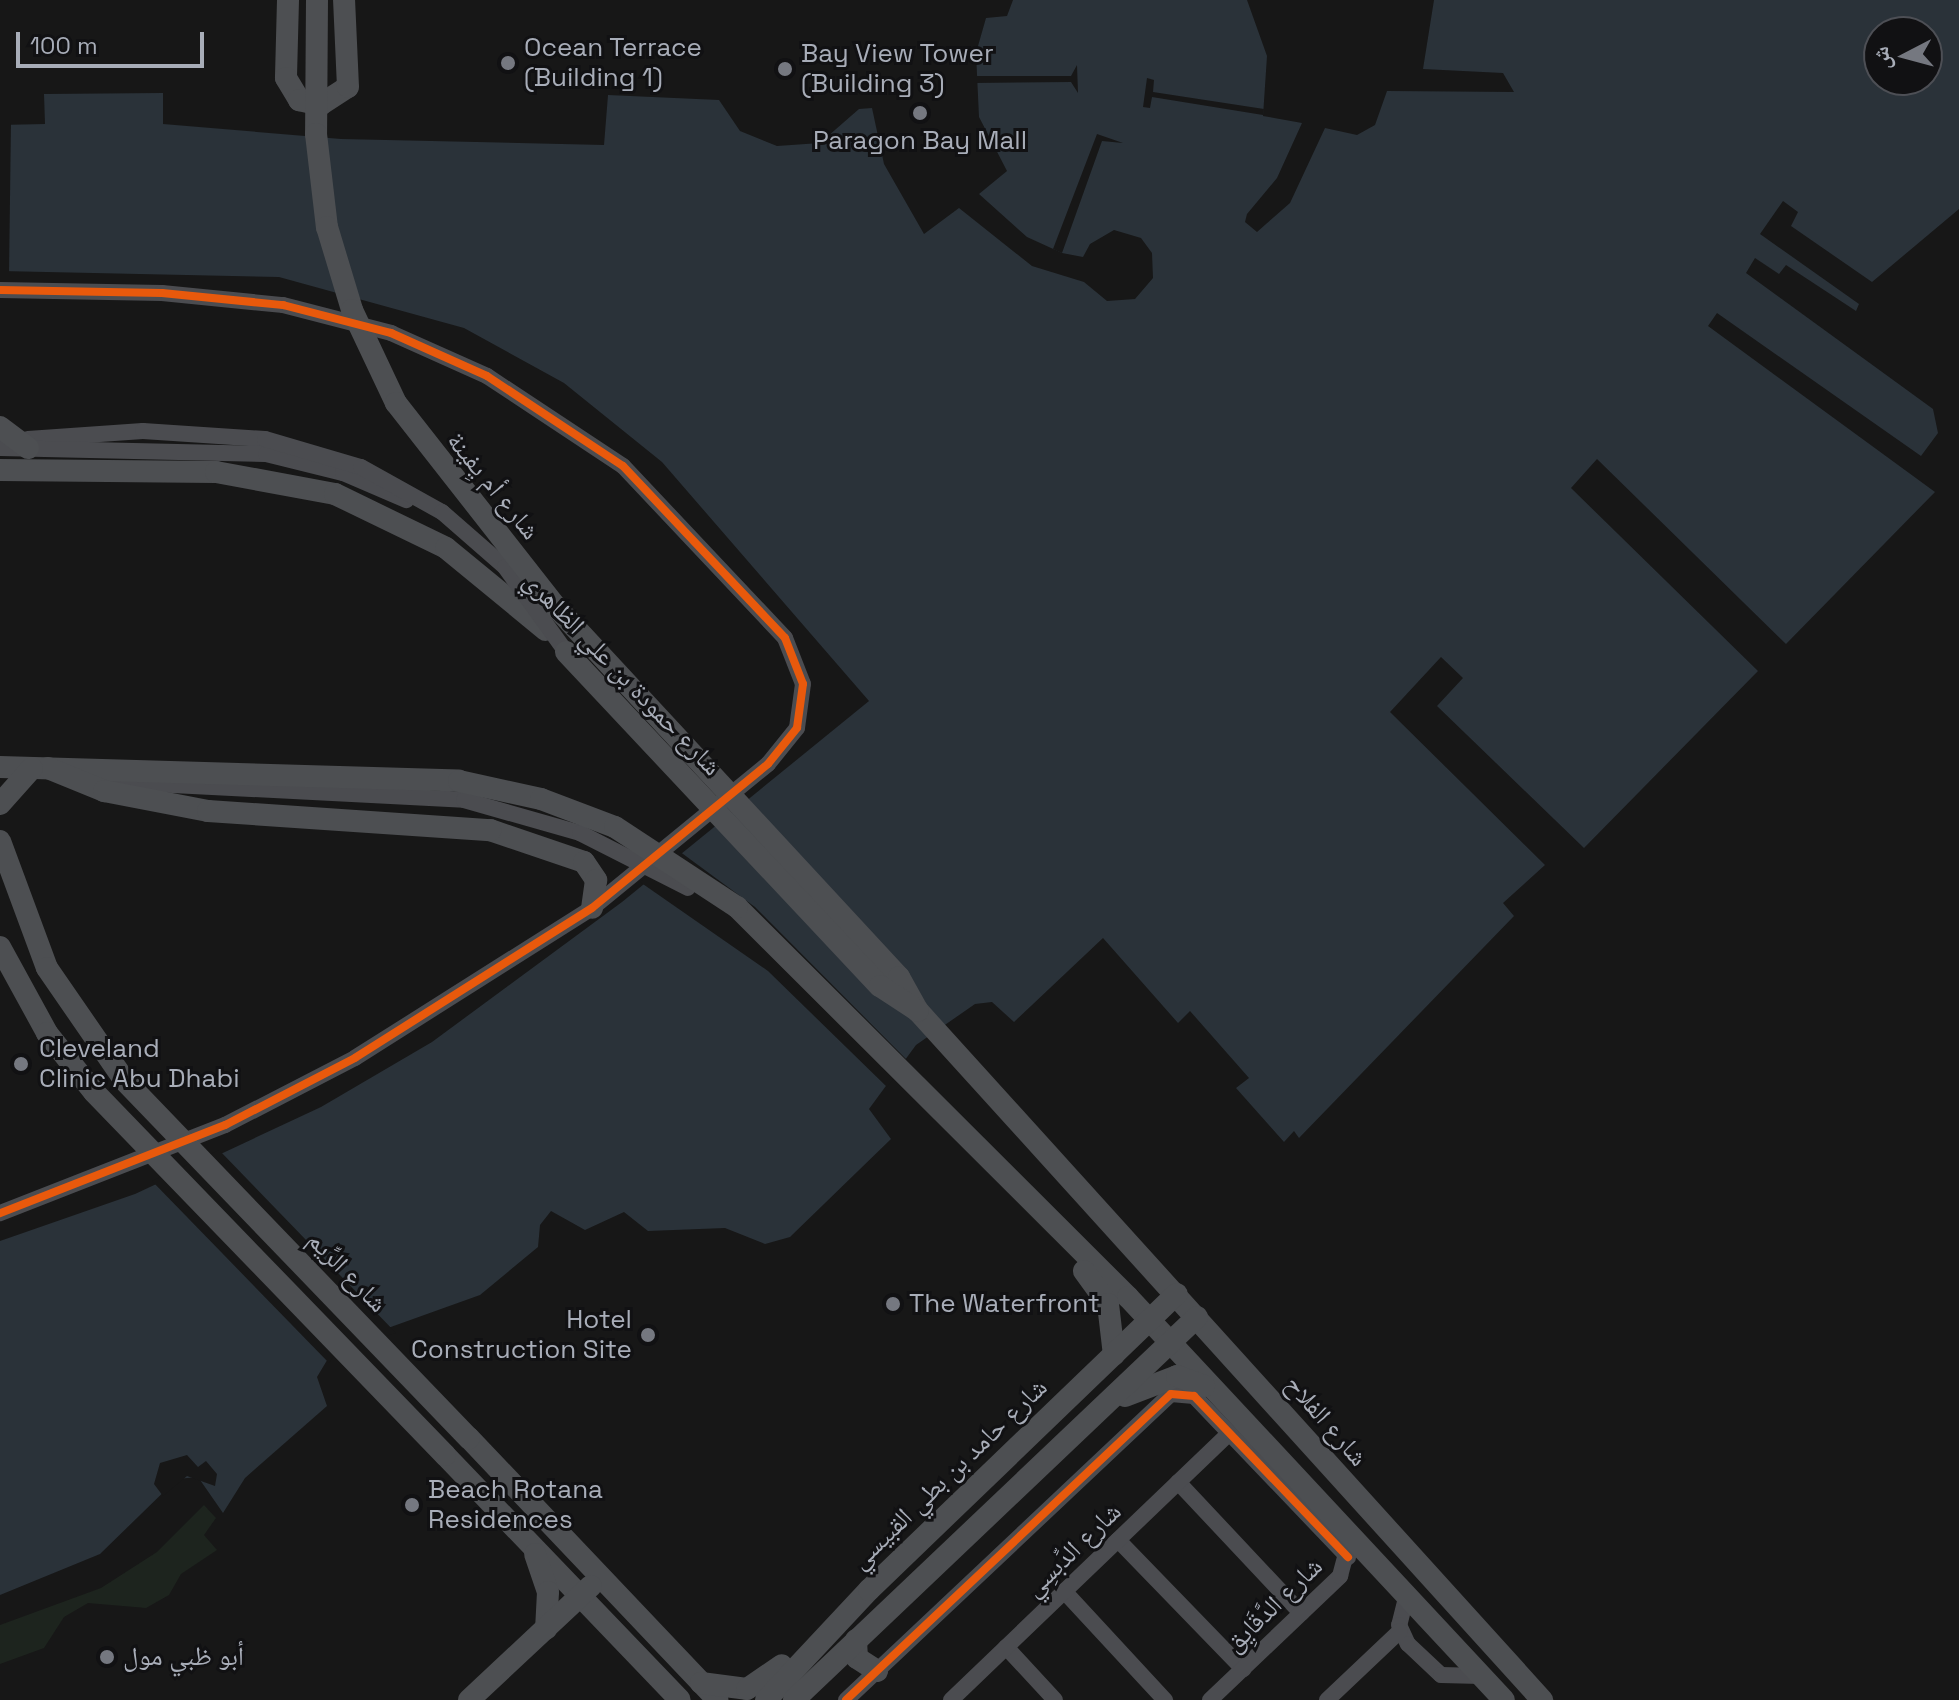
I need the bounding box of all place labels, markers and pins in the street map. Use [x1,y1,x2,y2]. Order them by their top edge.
place label: Ocean Terrace (Building 1) [524,32,703,94]
place label: Bay View Tower (Building 3) [801,38,995,100]
marker: Ocean Terrace (Building 1) [499,54,517,72]
marker: Bay View Tower (Building 3) [776,60,794,78]
marker: Paragon Bay Mall [911,104,929,122]
place label: Paragon Bay Mall [813,125,1027,157]
place label: Cleveland Clinic Abu Dhabi [39,1033,240,1094]
marker: Cleveland Clinic Abu Dhabi [10,1053,32,1075]
place label: The Waterfront [909,1288,1100,1320]
marker: The Waterfront [884,1295,902,1313]
place label: Hotel Construction Site [411,1304,632,1366]
marker: Hotel Construction Site [639,1326,657,1344]
place label: Beach Rotana Residences [428,1474,603,1536]
marker: Beach Rotana Residences [403,1496,421,1514]
place label: أبو ظبي مول [123,1641,244,1673]
marker: أبو ظبي مول [98,1648,116,1666]

